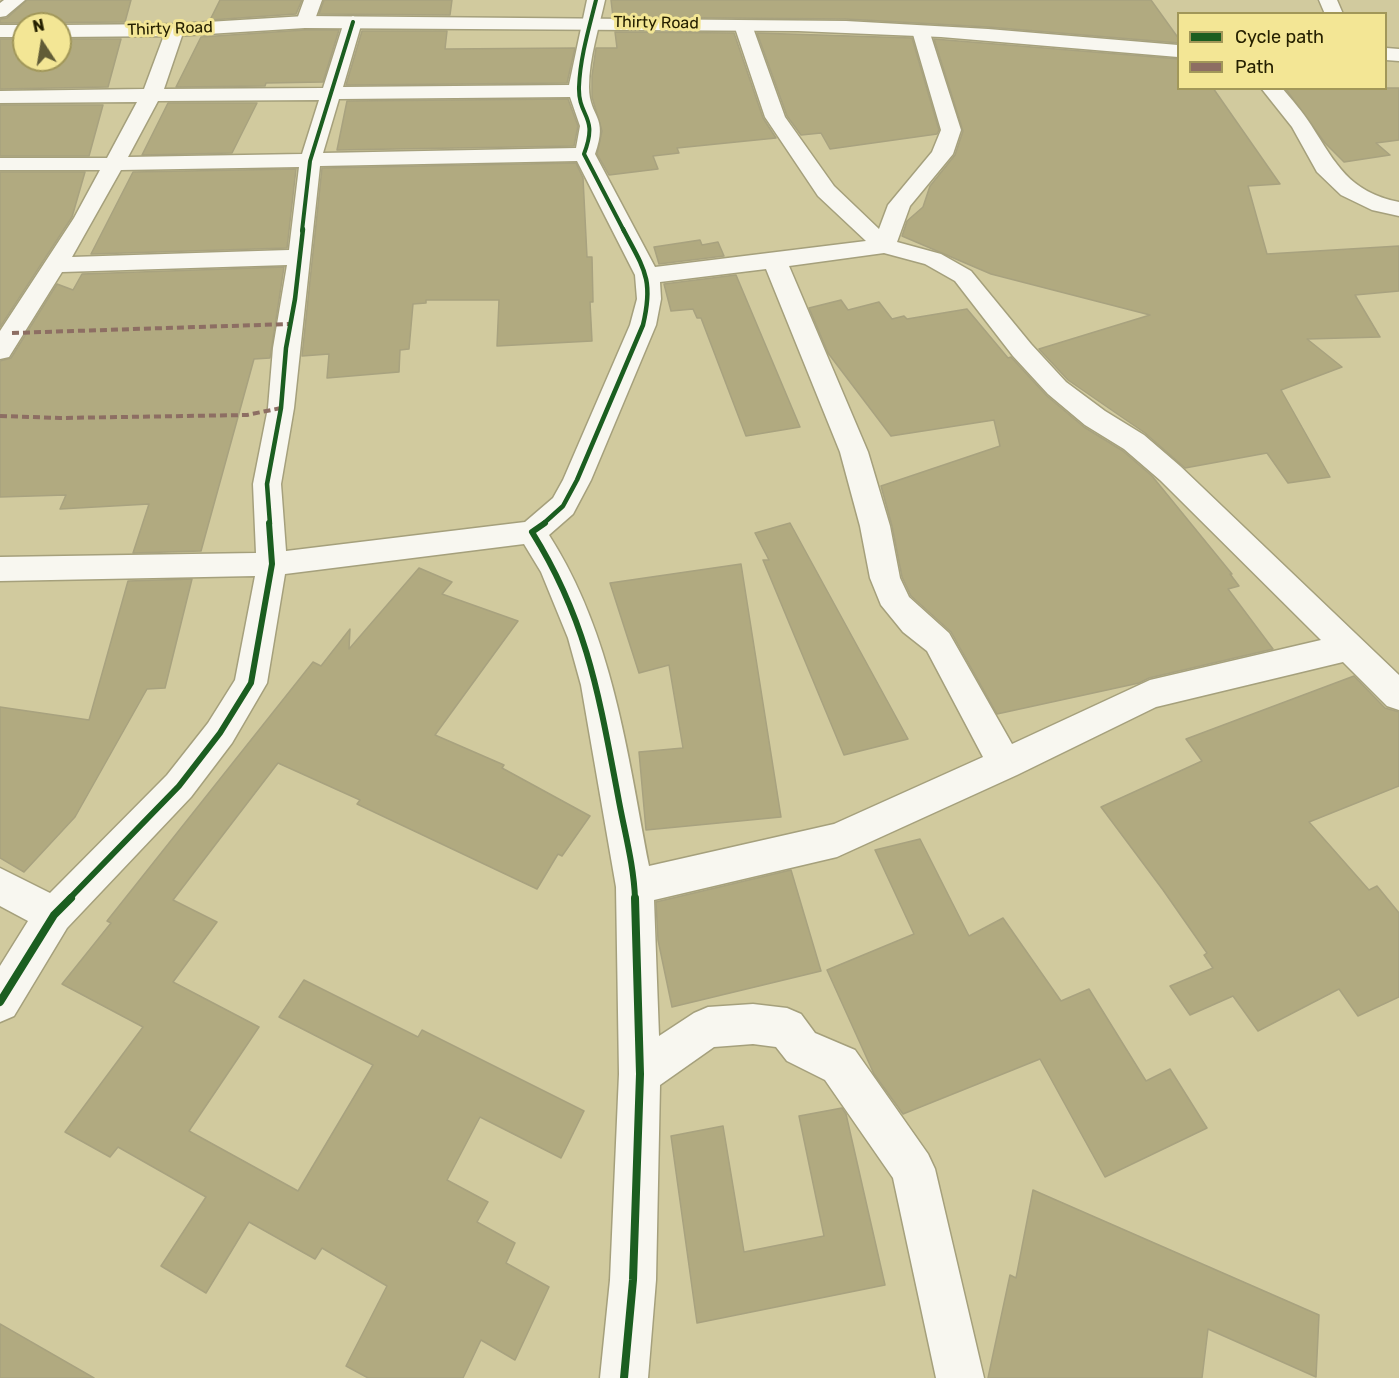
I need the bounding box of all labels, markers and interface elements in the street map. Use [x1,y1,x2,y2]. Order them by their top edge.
north arrow [12,12,72,72]
legend [1177,12,1387,90]
street label: Thirty Road [613,13,699,33]
text: N [31,15,46,36]
street label: Thirty Road [127,18,213,40]
text: Cycle path [1235,26,1324,48]
text: Path [1235,56,1274,78]

